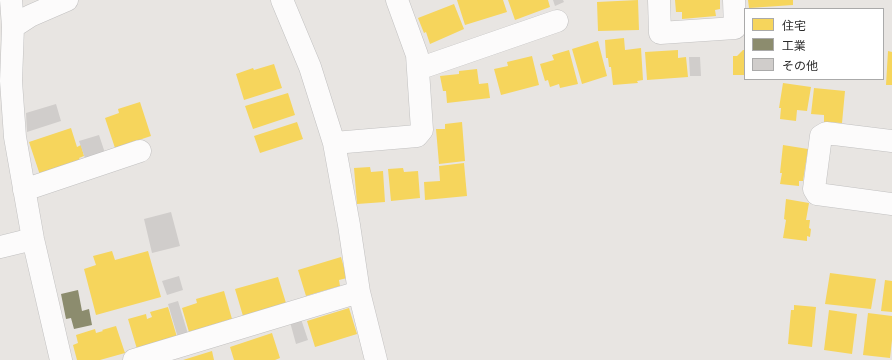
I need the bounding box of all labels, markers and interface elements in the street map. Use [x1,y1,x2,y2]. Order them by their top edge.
legend [744,8,884,80]
text: 住宅 [782,19,806,33]
text: 工業 [782,39,806,53]
text: その他 [782,59,818,73]

